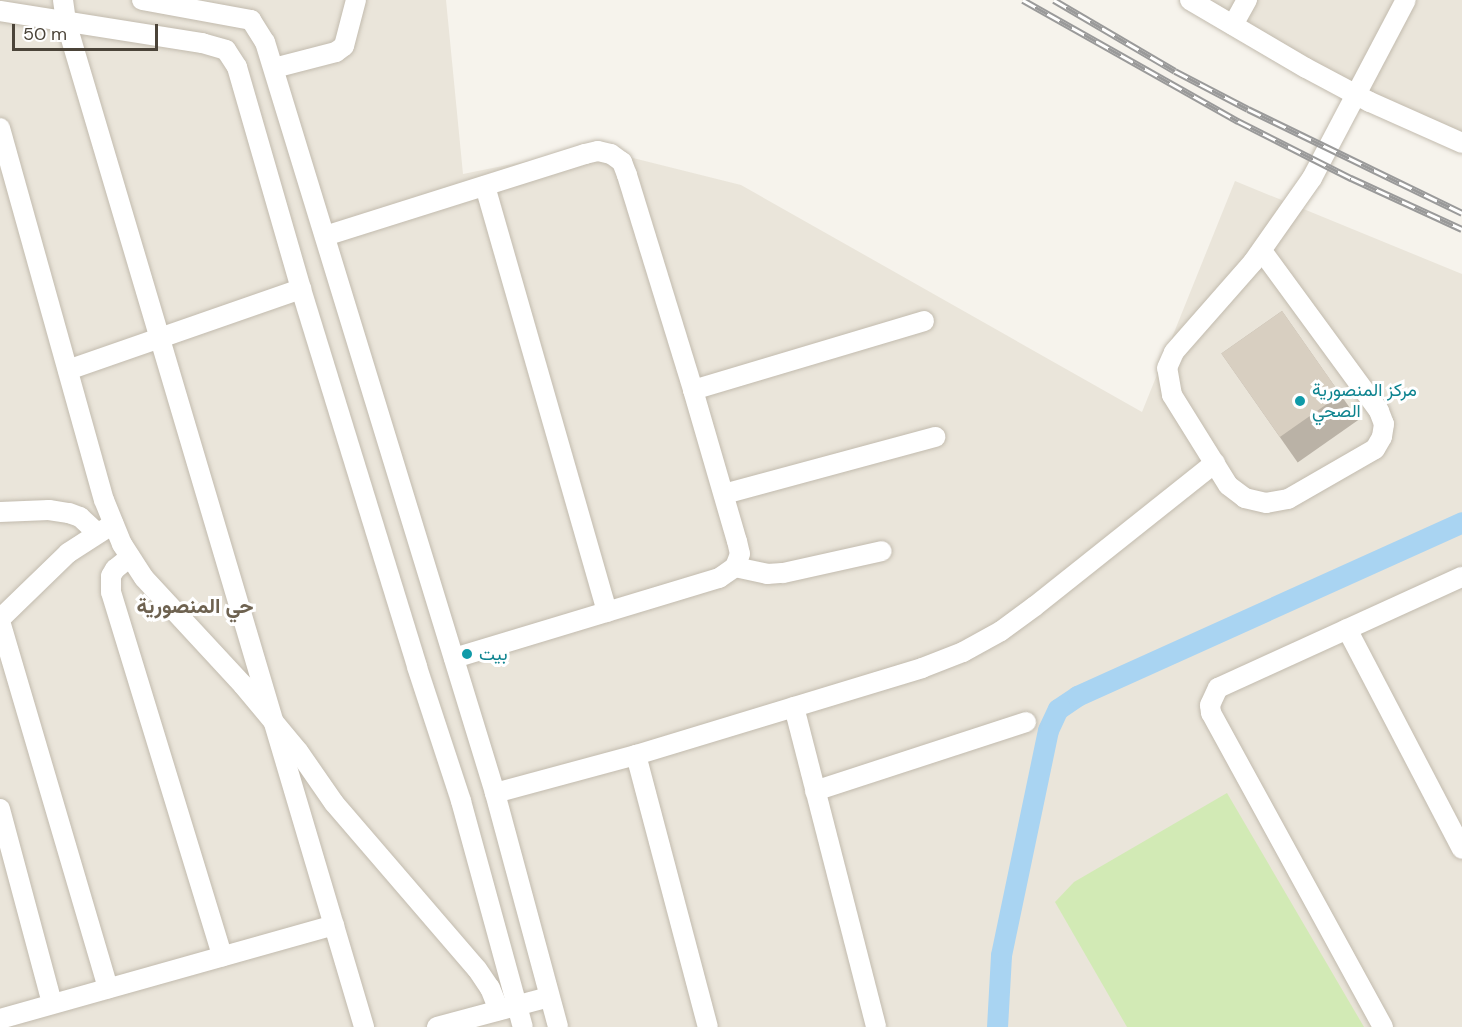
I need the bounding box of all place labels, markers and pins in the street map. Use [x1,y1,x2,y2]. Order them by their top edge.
place label: مركز المنصورية الصحي [1312,380,1417,422]
marker: مركز المنصورية الصحي [1293,394,1307,408]
place label: بيت [479,643,508,665]
marker: بيت [460,647,474,661]

